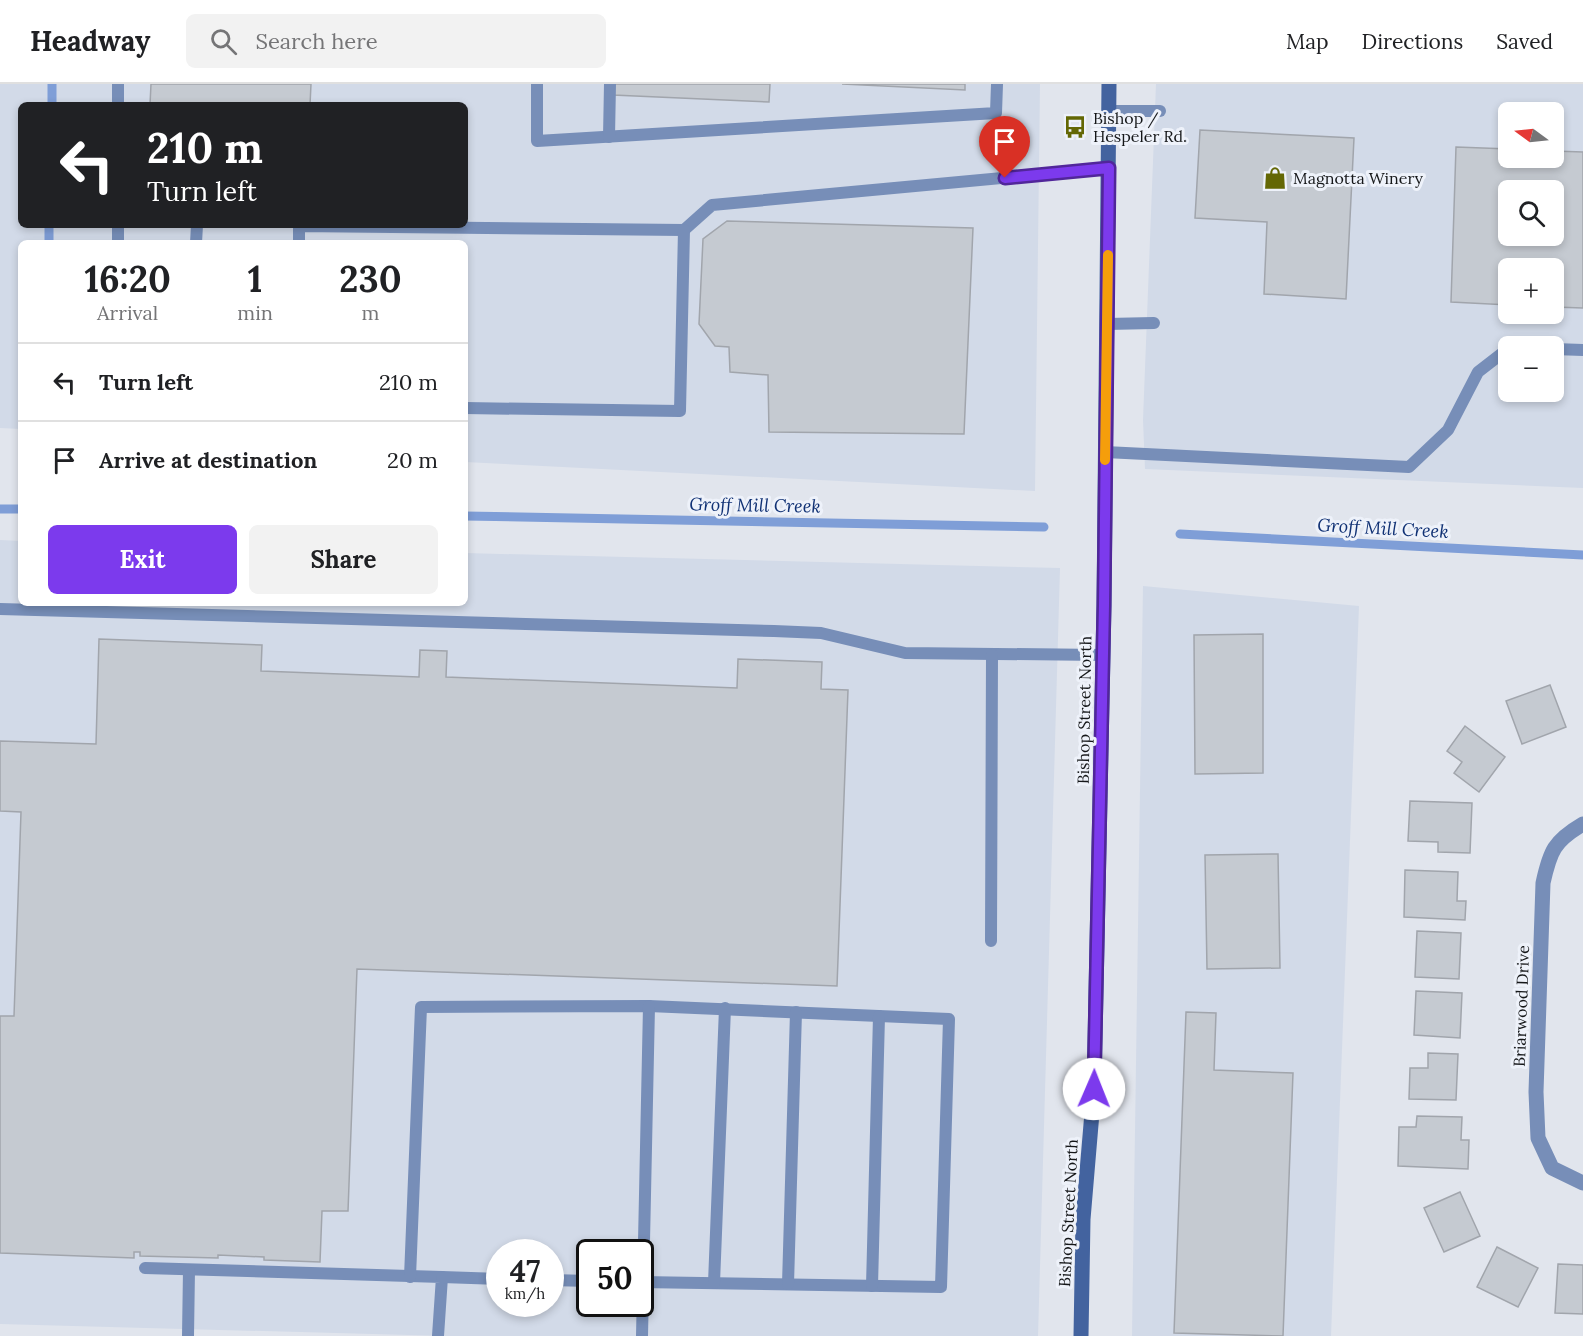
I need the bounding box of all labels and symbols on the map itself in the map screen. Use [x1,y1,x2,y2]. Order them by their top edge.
north arrow [1498,102,1564,168]
place label: Bishop / Hespeler Rd. [1093,108,1187,146]
bus stop icon: Bishop / Hespeler Rd. [1062,114,1088,140]
pin [979,116,1030,178]
shop icon: Magnotta Winery [1262,165,1288,191]
place label: Magnotta Winery [1293,168,1424,188]
water label: Groff Mill Creek [689,492,821,518]
water label: Groff Mill Creek [1317,513,1449,543]
street label: Bishop Street North [1073,635,1095,784]
street label: Briarwood Drive [1509,945,1533,1067]
position arrow [1062,1057,1126,1121]
street label: Bishop Street North [1054,1138,1082,1288]
speed limit sign: 50 [576,1239,654,1317]

